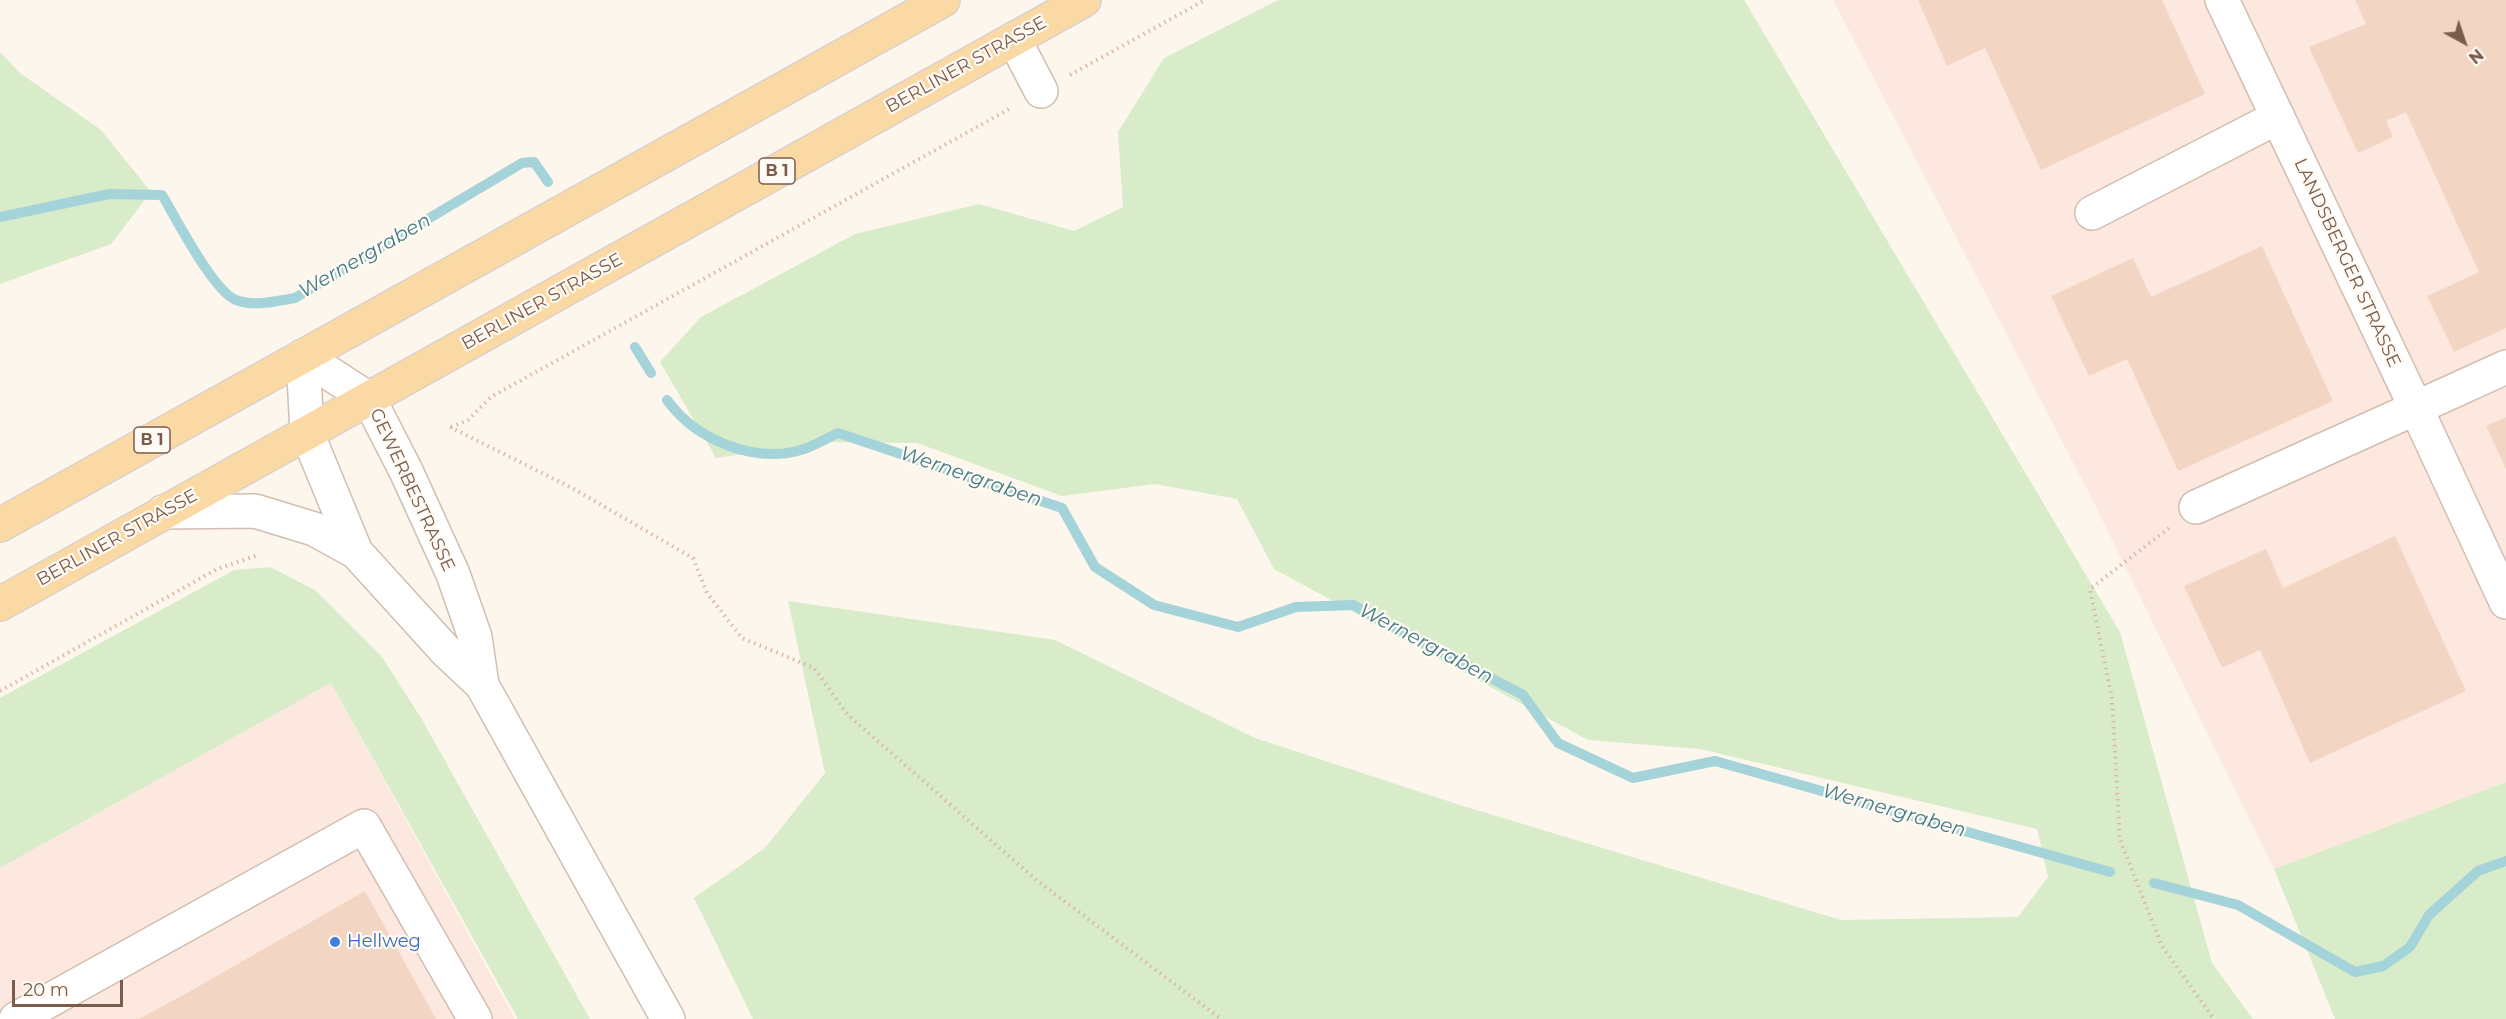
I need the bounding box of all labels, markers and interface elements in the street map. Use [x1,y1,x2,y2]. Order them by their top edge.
street label: BERLINER STRASSE [882,12,1050,118]
north arrow [2434,12,2494,72]
text: N [2465,45,2487,68]
street label: LANDSBERGER STRASSE [2289,155,2405,371]
road number: B 1 [759,158,795,184]
water label: Wernergraben [295,209,435,303]
street label: BERLINER STRASSE [458,249,626,355]
street label: GEWERBESTRASSE [365,405,459,575]
road number: B 1 [134,427,170,453]
water label: Wernergraben [897,442,1045,512]
street label: BERLINER STRASSE [33,485,201,591]
water label: Wernergraben [1355,599,1497,689]
water label: Wernergraben [1819,779,1969,843]
place label: Hellweg [347,931,421,953]
marker: Hellweg [328,935,342,949]
scale bar [15,968,126,1006]
text: 20 m [23,979,69,1001]

